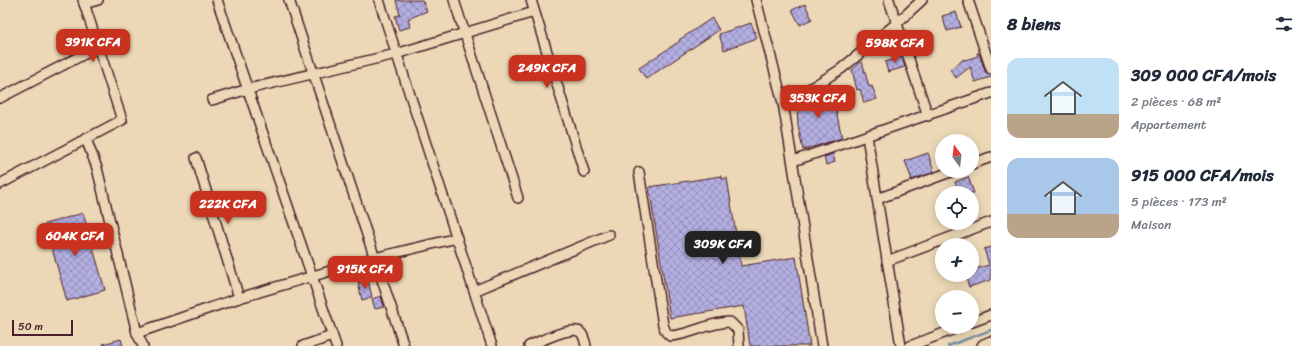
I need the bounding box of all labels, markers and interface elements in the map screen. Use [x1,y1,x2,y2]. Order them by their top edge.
text: 8 biens [1007,9,1061,39]
icon: filters [1273,13,1295,35]
pin: 391K CFA [52,29,134,63]
text: 391K CFA [65,30,121,53]
pin: 598K CFA [854,30,936,64]
text: 598K CFA [866,31,924,54]
pin: 249K CFA [506,55,588,89]
text: 249K CFA [518,56,576,79]
text: 309 000 CFA/mois [1131,60,1276,90]
icon: home [1039,74,1087,122]
pin: 353K CFA [777,85,859,119]
text: 353K CFA [789,86,847,109]
text: 2 pièces · 68 m² [1131,90,1221,113]
text: Appartement [1131,113,1206,136]
north arrow [935,134,979,178]
map controls [935,134,979,334]
text: 915 000 CFA/mois [1131,160,1274,190]
icon: home [1039,174,1087,222]
button: locate [935,186,979,230]
text: 5 pièces · 173 m² [1131,190,1227,213]
pin: 222K CFA [187,191,269,225]
text: 222K CFA [199,192,257,215]
text: Maison [1131,213,1171,236]
pin: 604K CFA [34,223,116,257]
text: 604K CFA [46,224,104,247]
pin: 309K CFA [682,231,764,265]
text: 309K CFA [694,232,752,255]
button: + [935,238,979,282]
pin: 915K CFA [324,256,406,290]
text: 915K CFA [337,257,393,280]
button: − [935,290,979,334]
text: 50 m [18,317,43,336]
scale bar [12,318,73,337]

